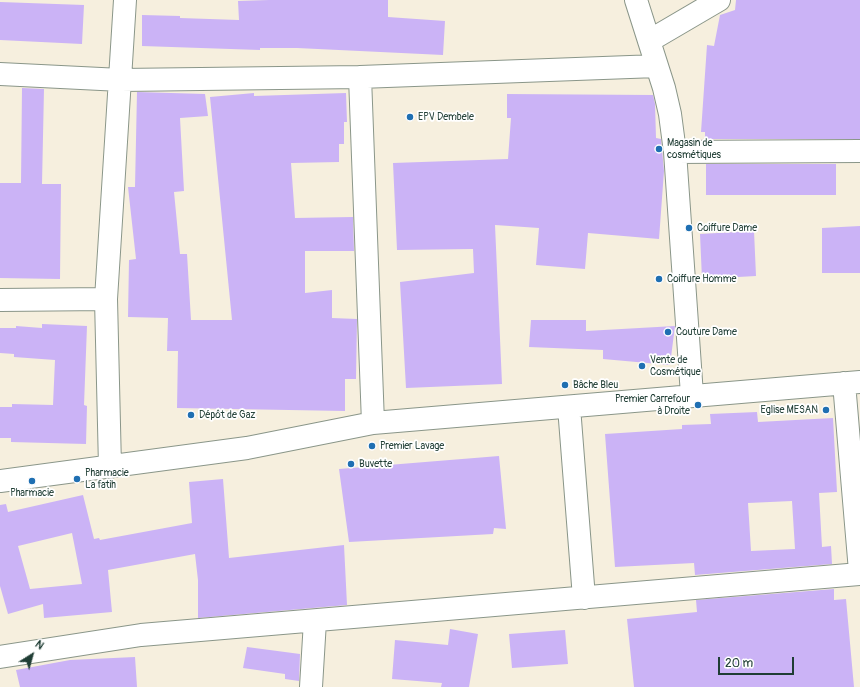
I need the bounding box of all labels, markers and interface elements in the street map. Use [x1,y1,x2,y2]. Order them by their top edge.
place label: EPV Dembele [418,111,474,123]
marker: EPV Dembele [405,112,415,122]
place label: Magasin de cosmétiques [667,137,721,160]
marker: Magasin de cosmétiques [654,144,664,154]
place label: Coiffure Dame [697,222,757,234]
marker: Coiffure Dame [684,223,694,233]
place label: Coiffure Homme [667,273,736,285]
marker: Coiffure Homme [654,274,664,284]
place label: Couture Dame [676,326,737,338]
marker: Couture Dame [663,327,673,337]
place label: Vente de Cosmétique [650,354,701,378]
marker: Vente de Cosmétique [637,361,647,371]
place label: Bâche Bleu [573,379,618,391]
marker: Bâche Bleu [560,380,570,390]
place label: Premier Carrefour à Droite [615,393,690,416]
marker: Premier Carrefour à Droite [693,400,703,410]
place label: Eglise MESAN [761,404,818,416]
marker: Eglise MESAN [821,405,831,415]
place label: Dépôt de Gaz [199,409,256,421]
marker: Dépôt de Gaz [186,410,196,420]
place label: Premier Lavage [380,440,444,452]
marker: Premier Lavage [367,441,377,451]
place label: Buvette [359,458,392,470]
marker: Buvette [346,459,356,469]
place label: Pharmacie La fatih [85,467,129,490]
marker: Pharmacie La fatih [72,474,82,484]
marker: Pharmacie [27,476,37,486]
place label: Pharmacie [10,487,54,499]
north arrow [12,635,52,675]
text: N [33,638,46,652]
scale bar [720,649,796,675]
text: 20 m [725,656,753,671]

